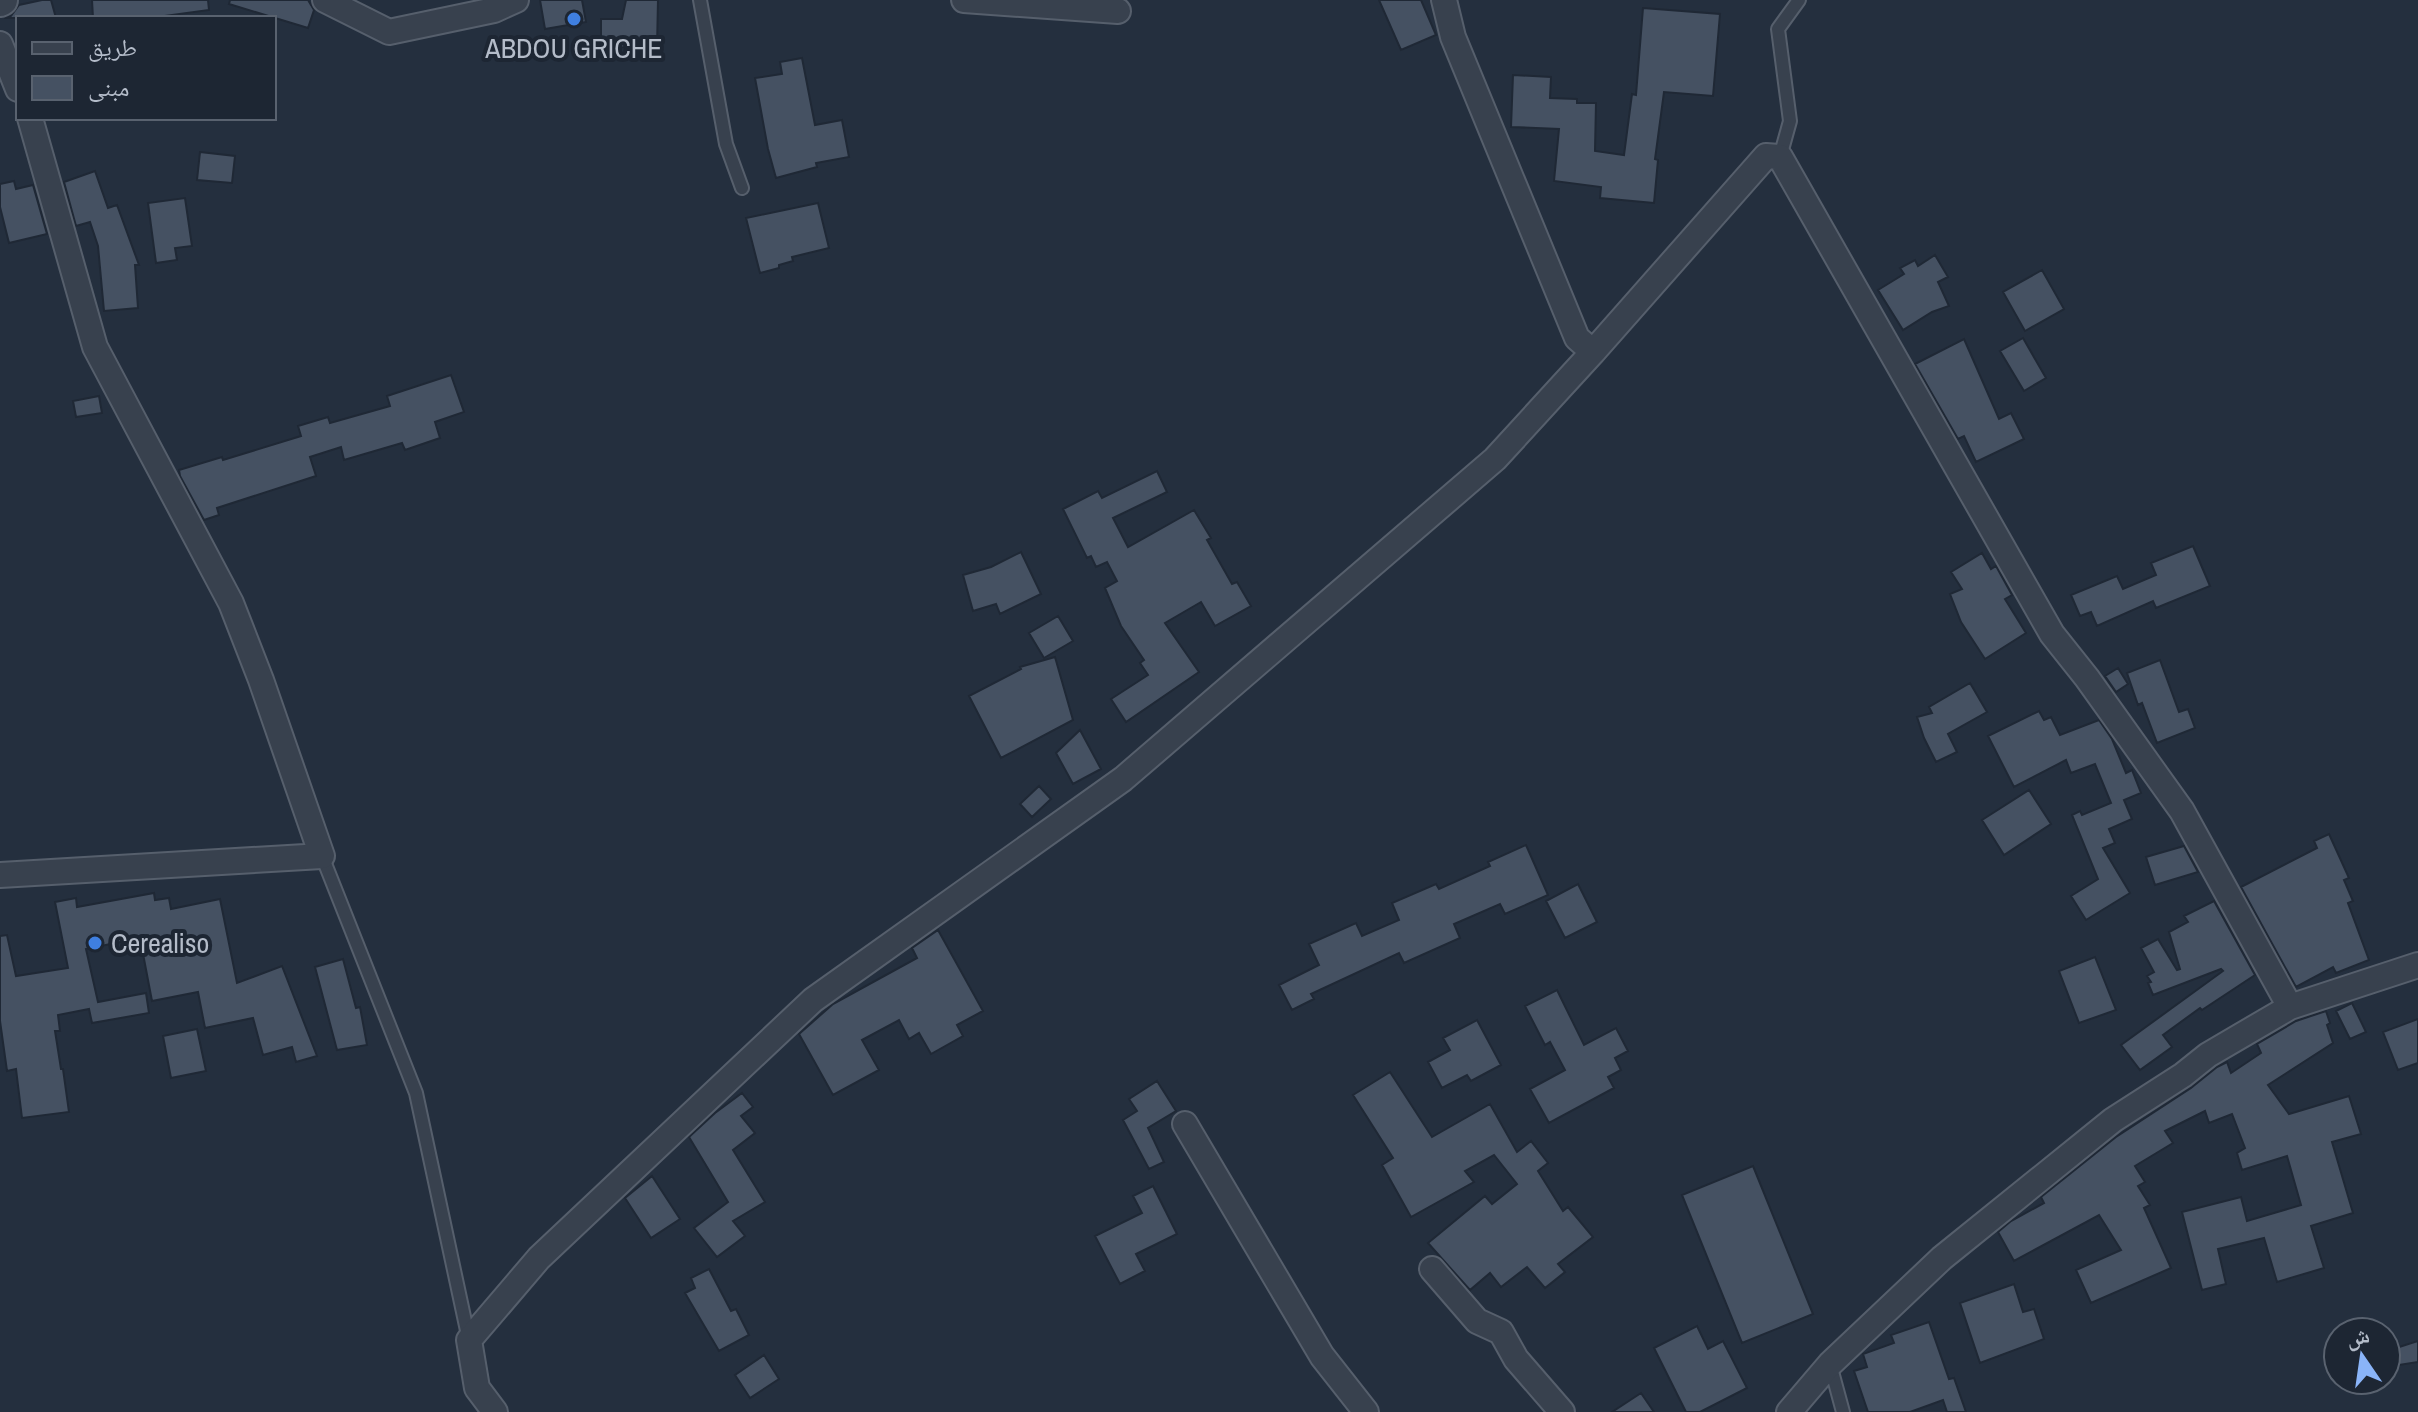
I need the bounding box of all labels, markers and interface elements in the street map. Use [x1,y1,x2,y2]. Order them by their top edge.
marker: ABDOU GRICHE [565,10,583,28]
legend [16,16,276,120]
place label: ABDOU GRICHE [484,29,663,67]
text: طريق [88,31,137,63]
text: مبنى [88,71,129,103]
place label: Cerealiso [111,924,209,962]
marker: Cerealiso [86,934,104,952]
north arrow [2322,1316,2402,1396]
text: ش [2343,1319,2372,1354]

